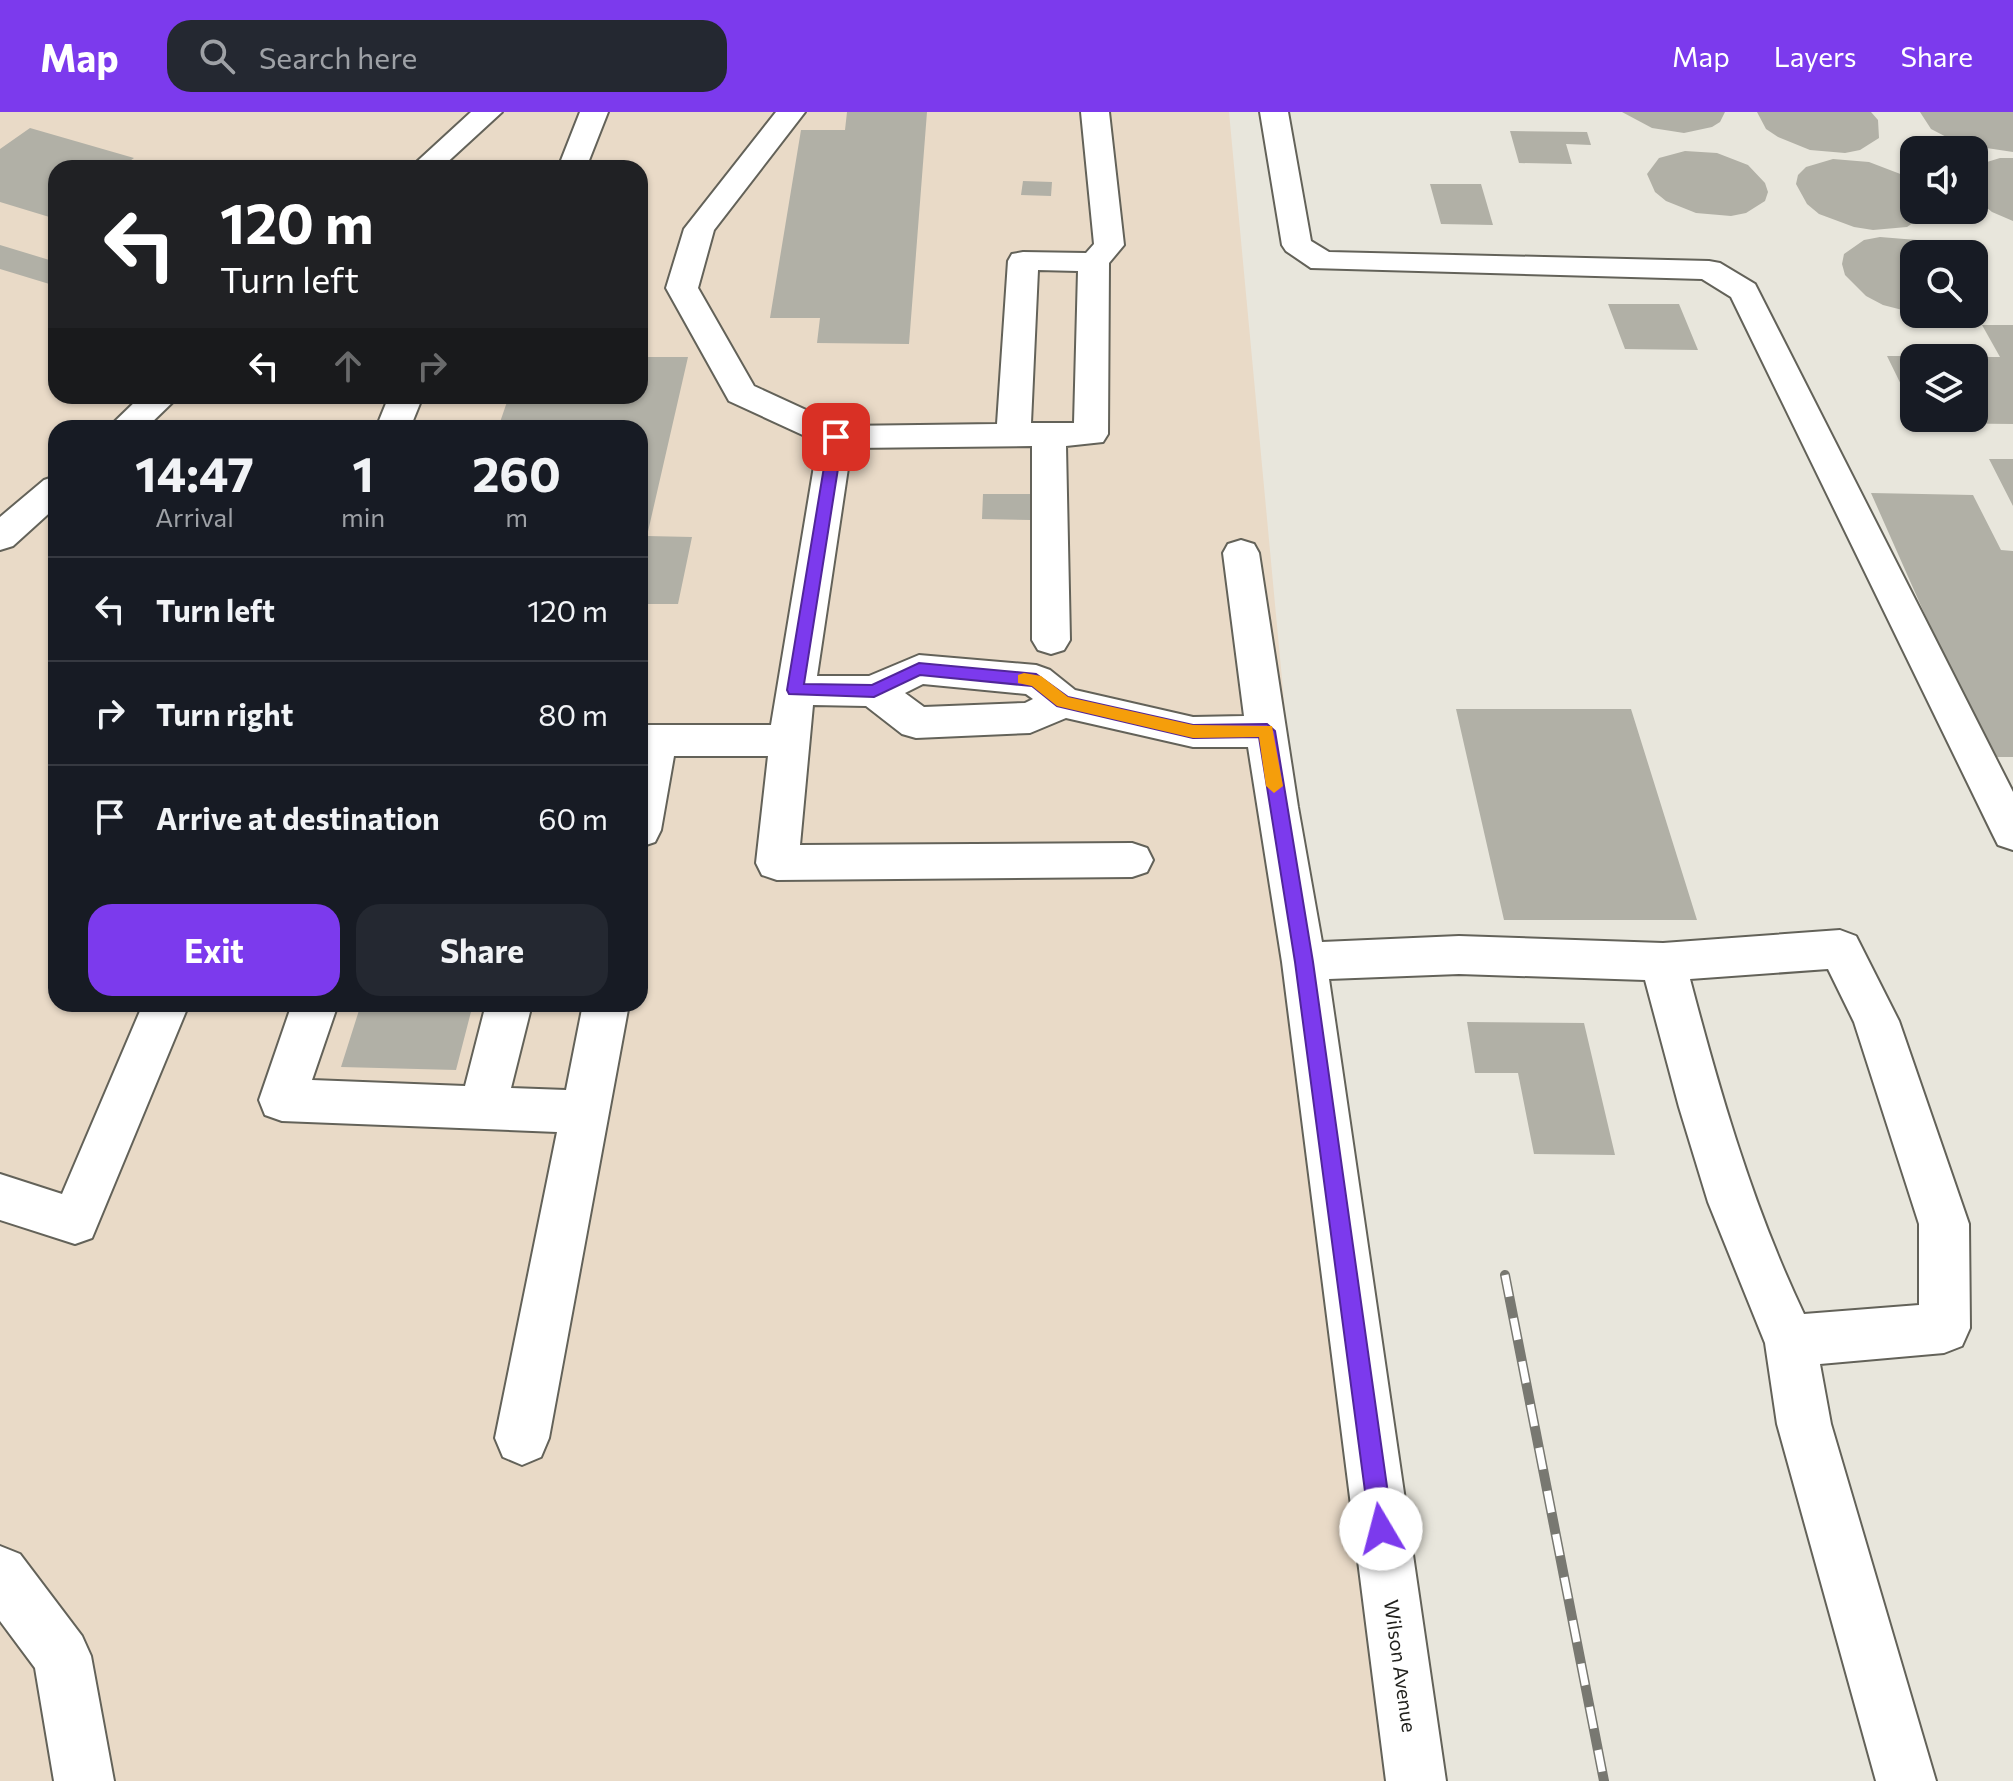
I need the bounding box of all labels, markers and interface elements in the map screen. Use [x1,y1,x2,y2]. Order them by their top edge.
search box [167,20,727,92]
text: Map [40,33,119,80]
icon: search [195,34,239,78]
text: Search here [259,38,417,75]
text: Map [1672,39,1730,73]
text: Layers [1774,39,1856,73]
text: Share [1900,39,1973,73]
map controls [1900,136,1988,432]
button: sound [1900,136,1988,224]
text: 120 m [220,187,374,256]
icon: left [88,192,192,296]
button: search [1900,240,1988,328]
text: Turn left [220,256,359,300]
icon: left [242,344,286,388]
icon: ahead [326,344,370,388]
icon: right [410,344,454,388]
button: layers [1900,344,1988,432]
pin [802,403,870,471]
icon: arrive [814,415,858,459]
text: 14:47 [135,443,254,502]
text: 1 [352,443,374,502]
text: 260 [472,443,561,502]
text: Arrival [155,501,234,532]
text: min [341,501,385,532]
text: m [505,501,528,532]
icon: left [88,587,132,631]
text: Turn left [156,591,275,628]
text: 120 m [527,591,608,628]
icon: right [88,691,132,735]
text: Turn right [156,695,293,732]
text: 80 m [538,695,608,732]
icon: arrive [88,795,132,839]
text: Arrive at destination [156,799,440,836]
text: 60 m [538,799,608,836]
button: Exit [88,904,340,996]
button: Share [356,904,608,996]
position arrow [1339,1487,1423,1571]
street label: Wilson Avenue [1380,1598,1422,1734]

